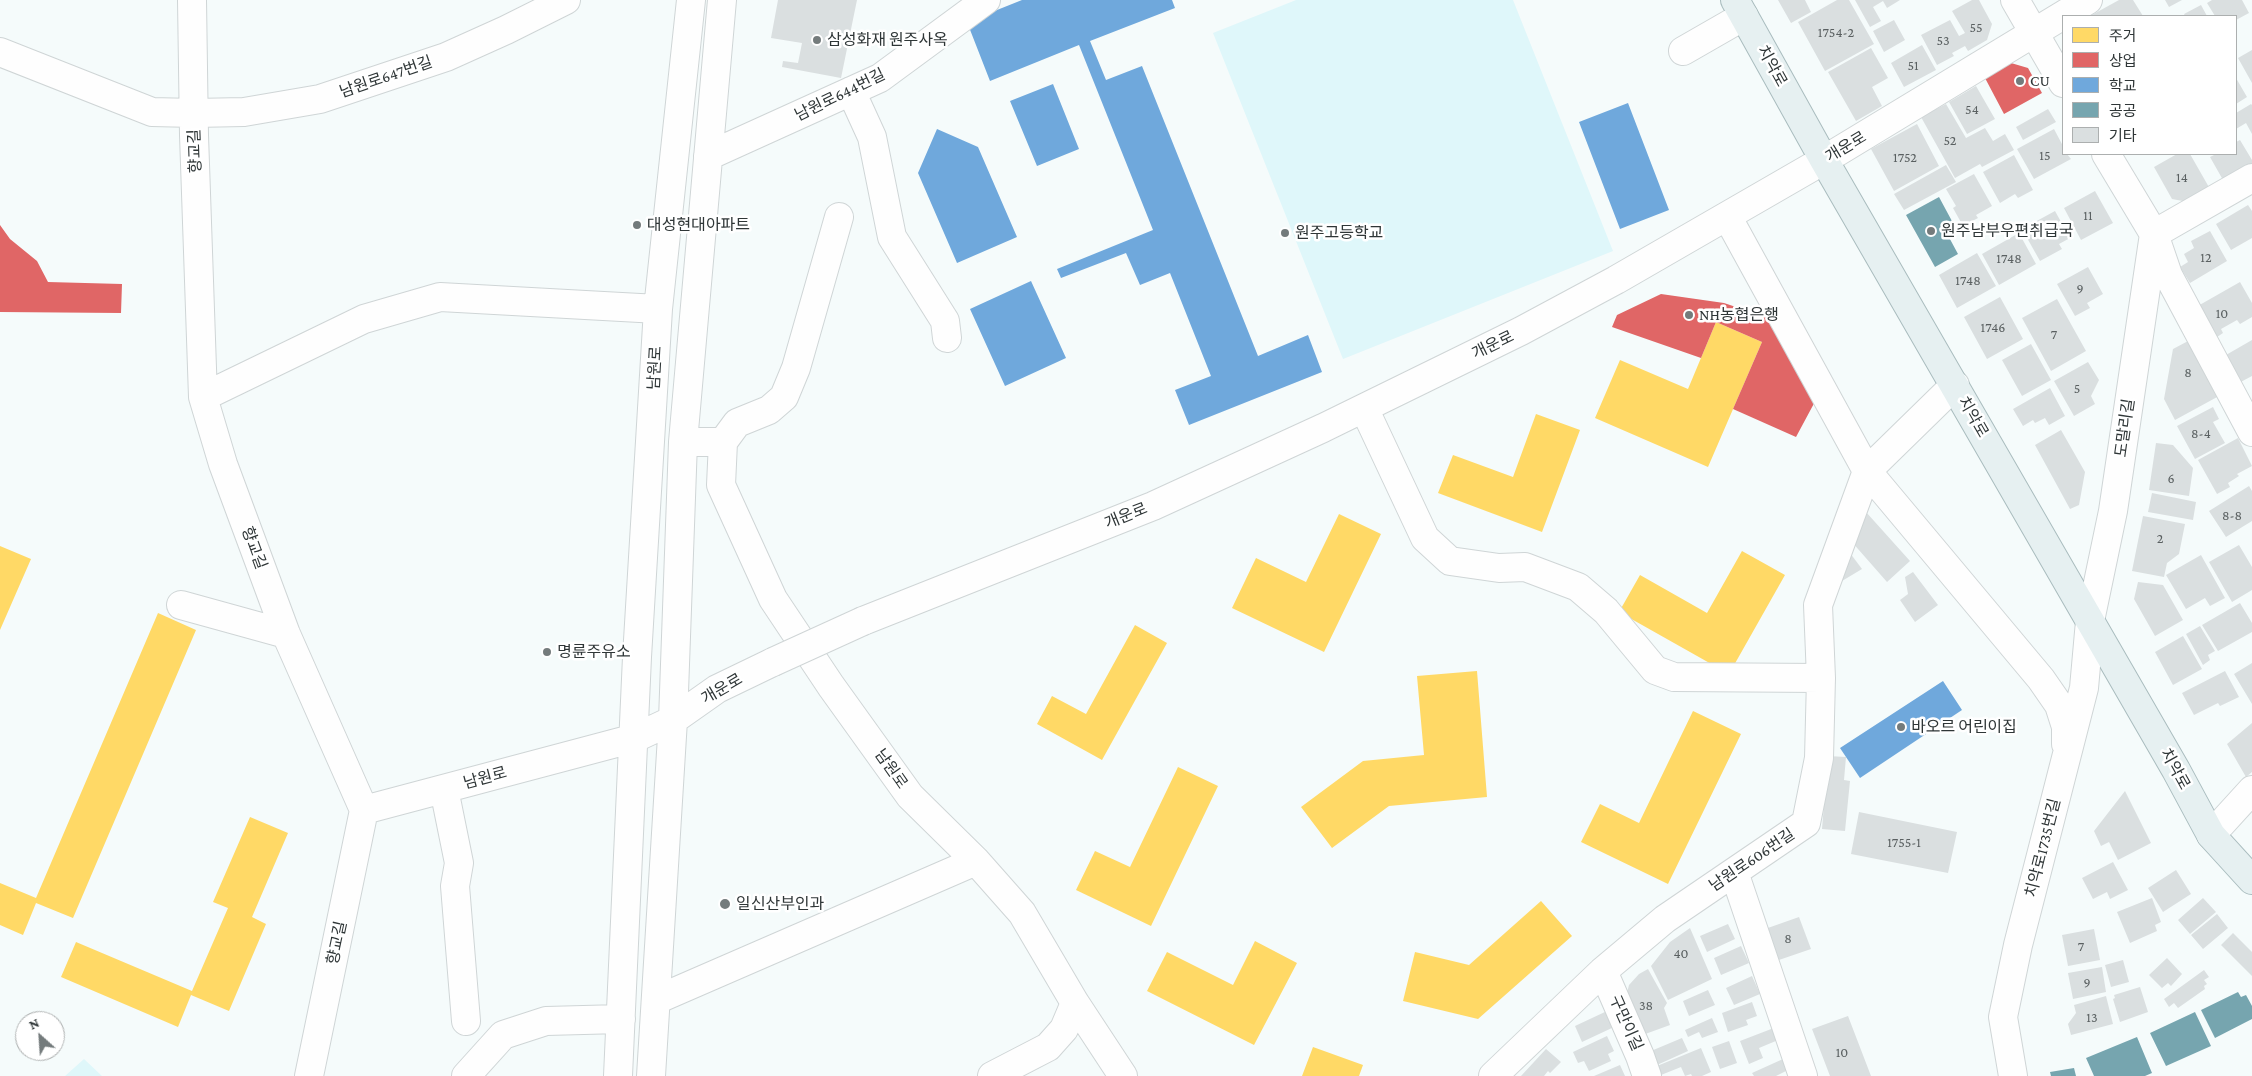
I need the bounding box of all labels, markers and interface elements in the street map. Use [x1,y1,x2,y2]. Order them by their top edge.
legend [2062,15,2237,155]
house number: 55 [1969,20,1983,36]
house number: 1754-2 [1818,25,1854,41]
text: 주거 [2109,28,2137,44]
place label: 삼성화재 원주사옥 [827,30,948,50]
house number: 53 [1936,33,1950,49]
marker: 삼성화재 원주사옥 [811,34,823,46]
street label: 치악로 [1753,42,1791,90]
street label: 남원로647번길 [337,52,435,102]
text: 상업 [2109,53,2137,69]
house number: 51 [1907,58,1919,74]
street label: 남원로644번길 [792,65,888,125]
place label: CU [2030,71,2050,91]
marker: CU [2014,75,2026,87]
text: 학교 [2109,78,2137,94]
house number: 54 [1965,102,1979,118]
text: 공공 [2109,103,2137,119]
street label: 개운로 [1822,127,1870,167]
text: 기타 [2109,128,2137,144]
street label: 향교길 [185,129,205,173]
house number: 52 [1944,133,1956,149]
house number: 15 [2039,148,2051,164]
house number: 1752 [1893,150,1917,166]
house number: 14 [2176,170,2188,186]
house number: 11 [2083,208,2093,224]
place label: 대성현대아파트 [647,215,750,235]
marker: 대성현대아파트 [631,219,643,231]
place label: 원주남부우편취급국 [1941,221,2073,241]
place label: 원주고등학교 [1295,223,1383,243]
marker: 원주남부우편취급국 [1925,225,1937,237]
marker: 원주고등학교 [1279,227,1291,239]
house number: 12 [2200,250,2212,266]
house number: 1748 [1996,251,2022,267]
house number: 1748 [1955,273,1981,289]
house number: 9 [2076,281,2084,297]
place label: NH농협은행 [1699,305,1779,325]
house number: 10 [2216,306,2228,322]
marker: NH농협은행 [1683,309,1695,321]
house number: 1746 [1981,320,2005,336]
street label: 개운로 [1469,327,1517,363]
house number: 7 [2051,327,2057,343]
street label: 남원로 [644,345,666,391]
house number: 8 [2184,365,2192,381]
house number: 5 [2074,381,2080,397]
street label: 치악로 [1954,393,1992,441]
street label: 도말리길 [2111,398,2139,458]
house number: 8-4 [2191,426,2211,442]
house number: 6 [2167,471,2175,487]
street label: 개운로 [1102,499,1150,533]
house number: 8-8 [2222,508,2242,524]
street label: 향교길 [237,524,271,572]
house number: 2 [2157,531,2163,547]
place label: 명륜주유소 [557,642,631,662]
marker: 명륜주유소 [541,646,553,658]
street label: 개운로 [698,670,746,708]
place label: 바오르 어린이집 [1911,717,2017,737]
marker: 바오르 어린이집 [1895,721,1907,733]
street label: 남원로 [870,745,912,793]
street label: 치악로 [2156,745,2194,793]
street label: 남원로 [461,763,509,793]
street label: 치악로1735번길 [2021,797,2065,899]
street label: 남원로606번길 [1706,824,1798,896]
house number: 1755-1 [1887,835,1921,851]
place label: 일신산부인과 [736,894,824,914]
marker: 일신산부인과 [718,897,732,911]
street label: 향교길 [323,919,351,967]
house number: 8 [1784,931,1792,947]
house number: 7 [2078,939,2084,955]
house number: 40 [1673,946,1689,962]
house number: 9 [2083,975,2091,991]
street label: 구만이길 [1605,992,1647,1054]
house number: 38 [1639,998,1653,1014]
house number: 13 [2086,1010,2098,1026]
north arrow [15,1011,65,1061]
text: N [26,1014,42,1033]
house number: 10 [1836,1045,1848,1061]

